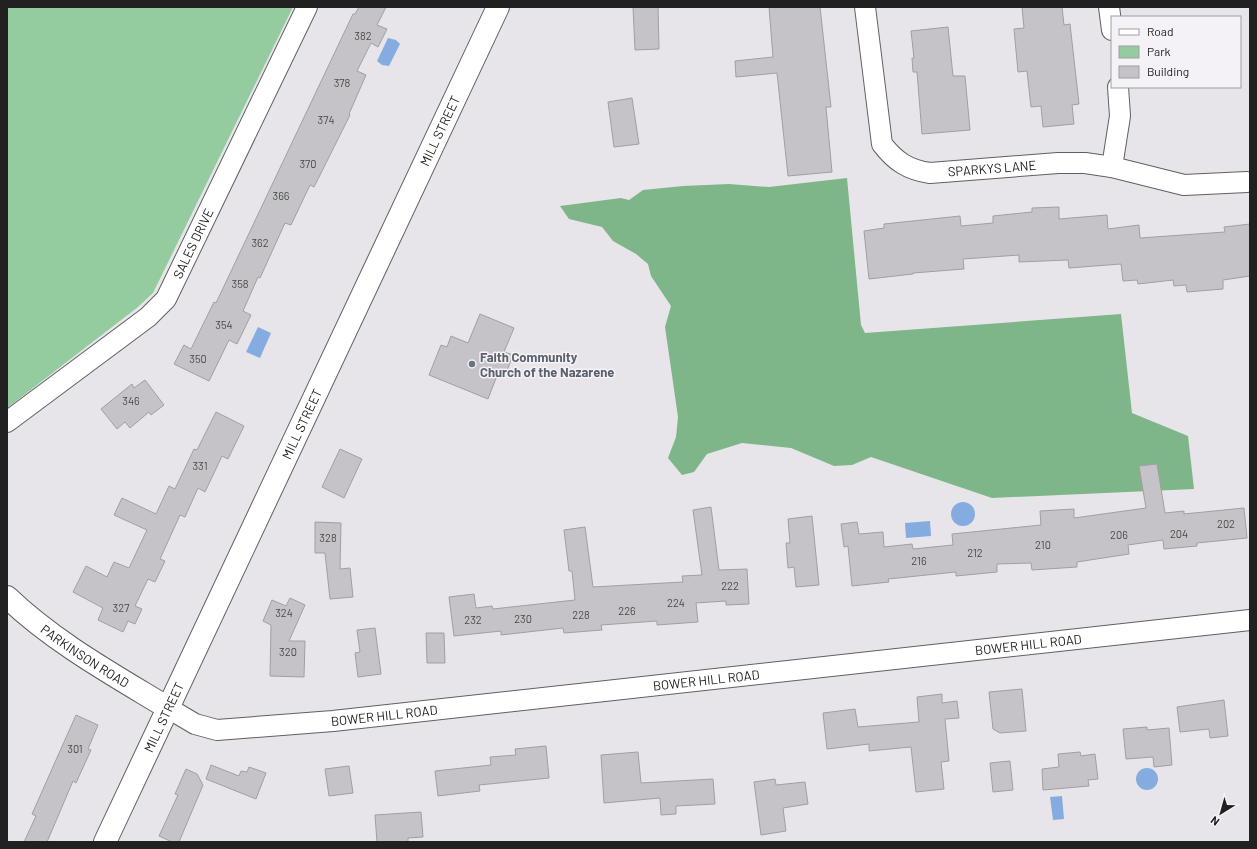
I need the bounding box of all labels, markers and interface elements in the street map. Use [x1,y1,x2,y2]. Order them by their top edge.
legend [1111,16,1241,88]
text: Road [1147,24,1174,38]
house number: 382 [354,29,372,42]
text: Park [1147,44,1171,58]
text: Building [1147,64,1189,78]
house number: 378 [334,76,351,89]
street label: MILL STREET [416,93,463,169]
house number: 374 [318,113,334,126]
house number: 370 [299,157,317,170]
street label: SPARKYS LANE [947,157,1037,180]
house number: 366 [273,189,290,202]
street label: SALES DRIVE [169,206,217,281]
house number: 362 [251,236,269,249]
house number: 358 [231,277,249,290]
house number: 354 [215,318,233,331]
place label: Faith Community Church of the Nazarene [480,349,614,380]
house number: 350 [189,352,207,365]
marker: Faith Community Church of the Nazarene [467,359,477,369]
street label: MILL STREET [278,386,325,462]
house number: 346 [122,394,140,407]
house number: 331 [192,459,208,472]
house number: 202 [1217,517,1235,530]
house number: 204 [1170,527,1188,540]
house number: 206 [1110,528,1128,541]
house number: 328 [319,531,337,544]
house number: 210 [1035,538,1051,551]
house number: 212 [967,546,983,559]
house number: 216 [911,554,927,567]
house number: 222 [721,579,739,592]
house number: 224 [667,596,685,609]
house number: 327 [113,601,129,614]
house number: 226 [618,604,636,617]
house number: 324 [275,606,293,619]
house number: 228 [572,608,590,621]
house number: 230 [514,612,532,625]
house number: 232 [464,613,482,626]
street label: PARKINSON ROAD [38,621,132,691]
street label: BOWER HILL ROAD [974,631,1082,658]
house number: 320 [279,645,297,658]
street label: BOWER HILL ROAD [652,666,760,694]
street label: MILL STREET [140,679,187,755]
street label: BOWER HILL ROAD [330,702,438,729]
house number: 301 [67,742,83,755]
north arrow [1201,793,1241,833]
text: N [1208,814,1222,829]

